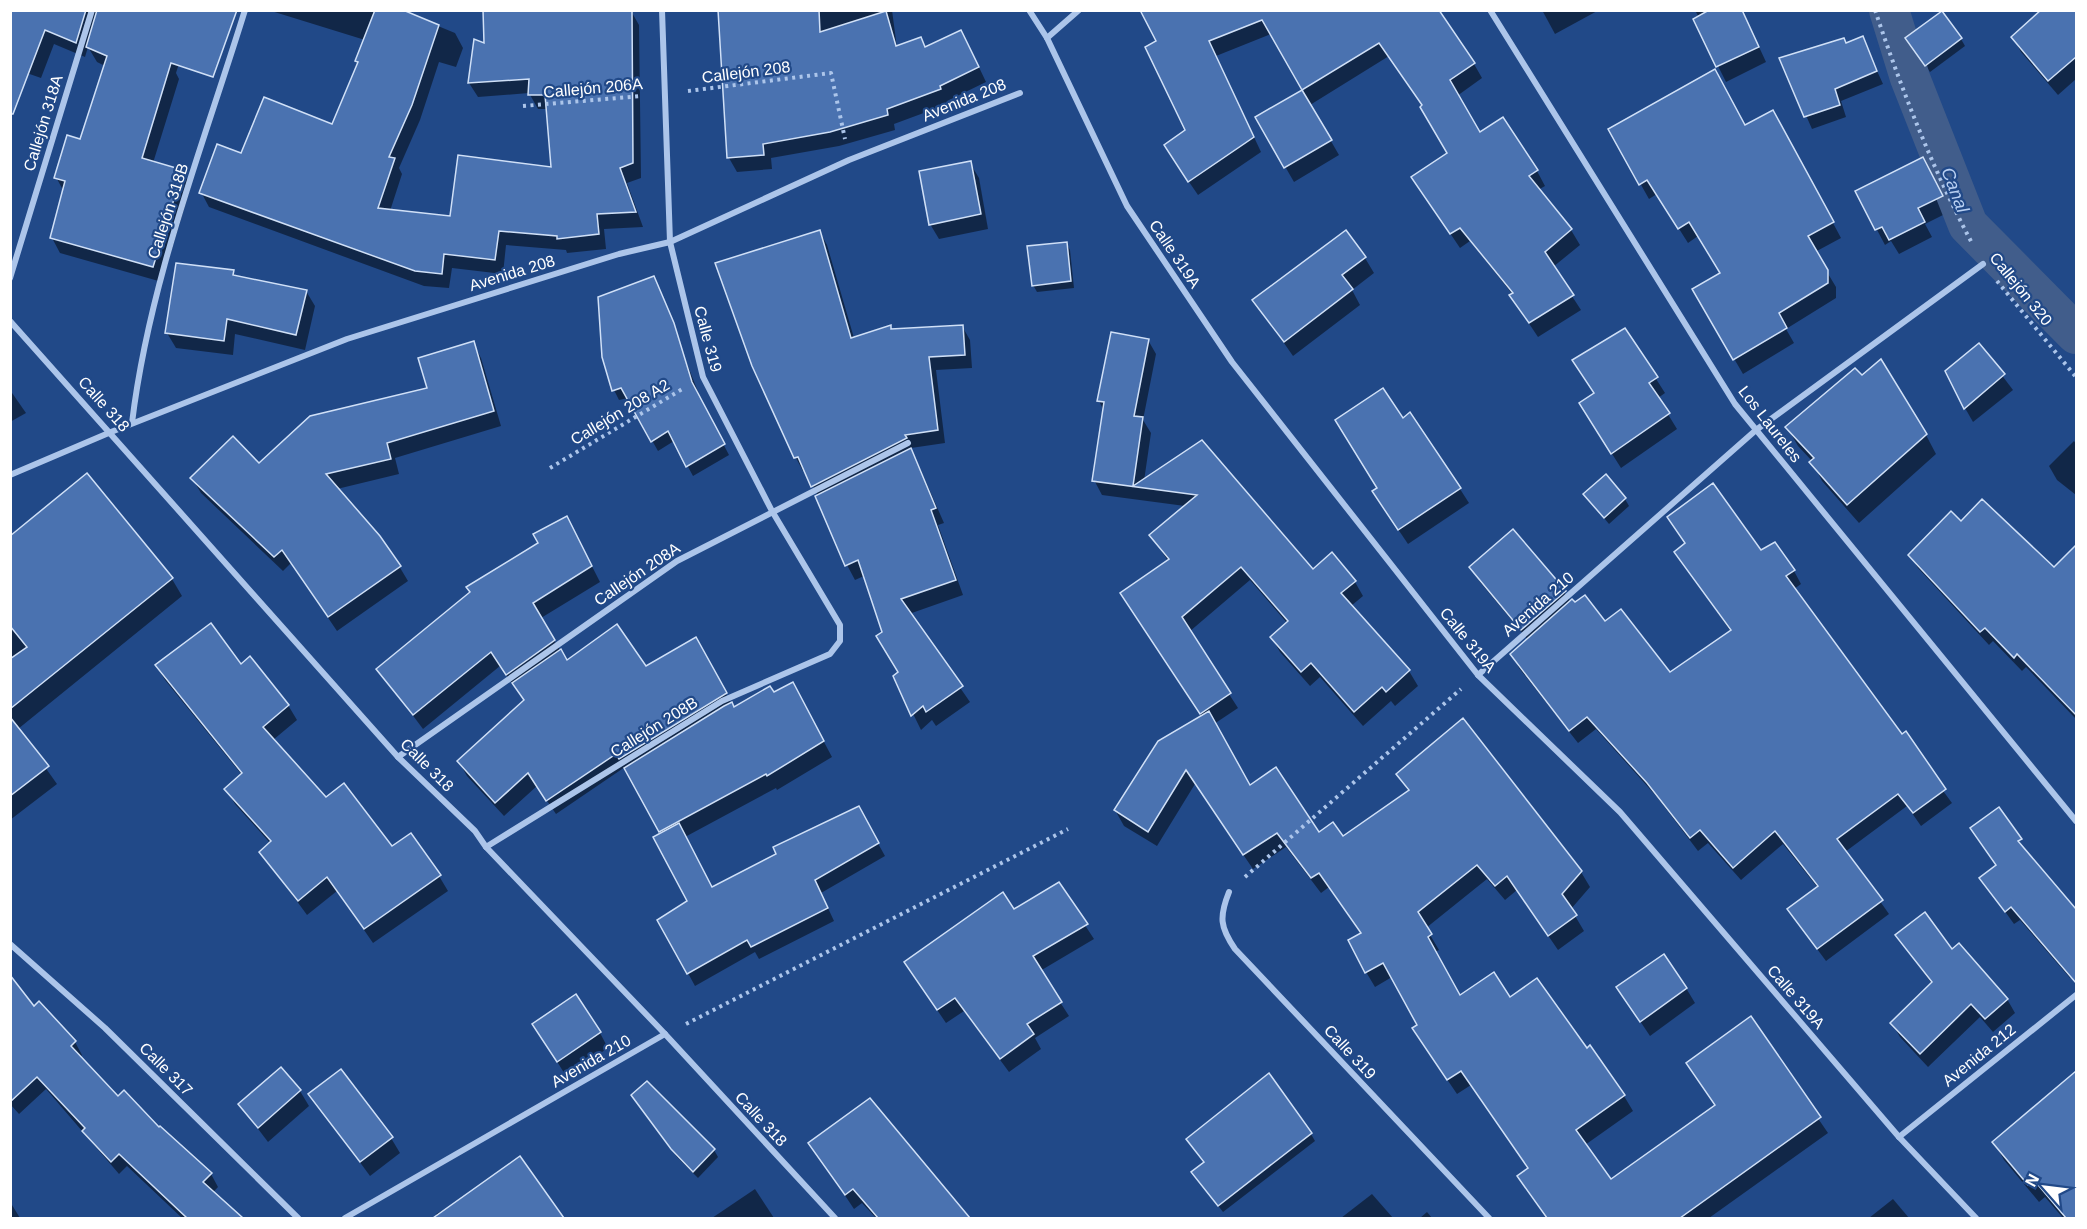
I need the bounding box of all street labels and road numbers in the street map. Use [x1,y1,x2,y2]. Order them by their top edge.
street label: Callejón 208 [701,58,791,86]
street label: Callejón 318A [20,73,66,173]
street label: Callejón 206A [543,75,644,101]
street label: Avenida 208 [920,75,1008,124]
street label: Callejón 318B [145,161,191,261]
street label: Calle 319A [1146,217,1204,291]
street label: Callejón 320 [1986,249,2056,329]
street label: Avenida 208 [467,252,557,294]
street label: Calle 319 [691,304,725,374]
street label: Calle 318 [75,373,133,435]
street label: Callejón 208 A2 [568,376,672,448]
street label: Los Laureles [1735,383,1805,465]
street label: Callejón 208A [591,539,683,609]
street label: Avenida 210 [1499,568,1577,640]
street label: Calle 319A [1437,604,1499,676]
street label: Callejón 208B [607,693,701,761]
street label: Calle 318 [397,735,457,795]
street label: Calle 319A [1764,962,1828,1032]
street label: Avenida 212 [1939,1020,2019,1090]
street label: Calle 319 [1321,1021,1379,1083]
street label: Avenida 210 [548,1031,634,1091]
street label: Calle 317 [136,1039,196,1099]
street label: Calle 318 [732,1088,790,1150]

